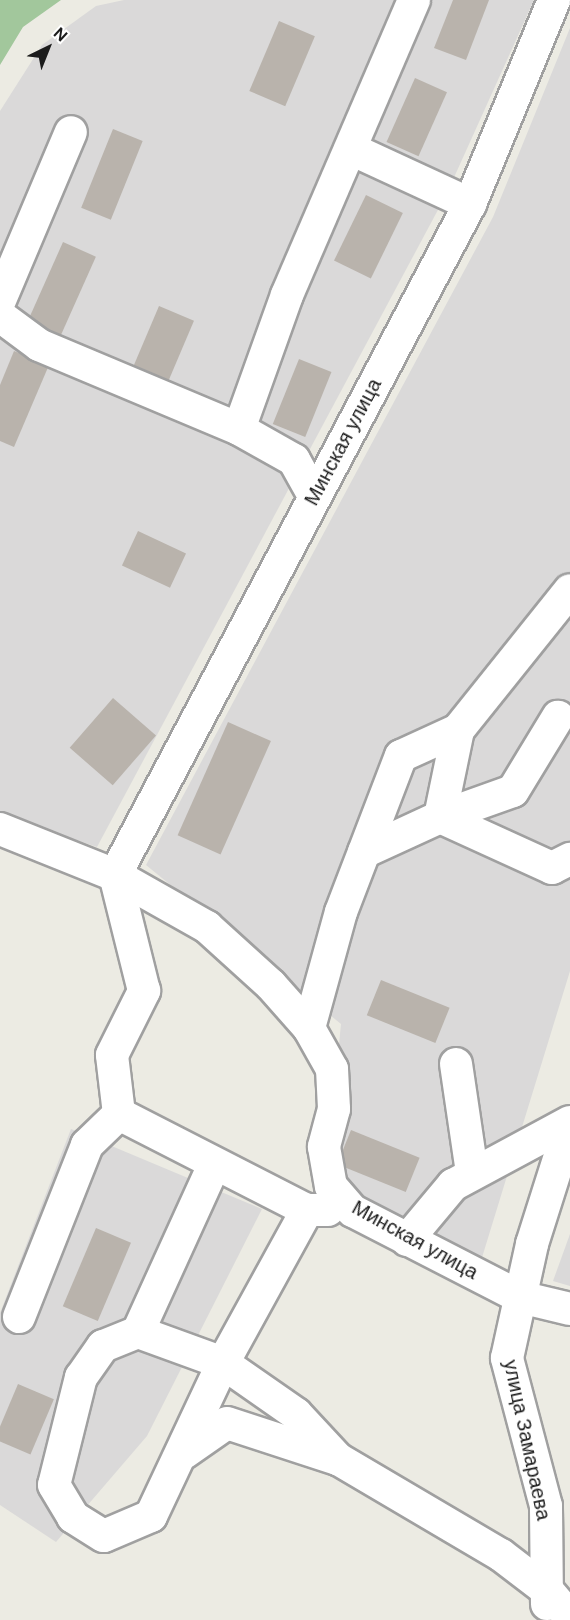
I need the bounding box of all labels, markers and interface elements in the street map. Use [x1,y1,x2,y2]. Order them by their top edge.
north arrow [18,18,78,78]
text: N [49,23,72,46]
street label: Минская улица [299,374,387,510]
street label: Минская улица [348,1195,482,1285]
street label: улица Замараева [498,1358,556,1522]

